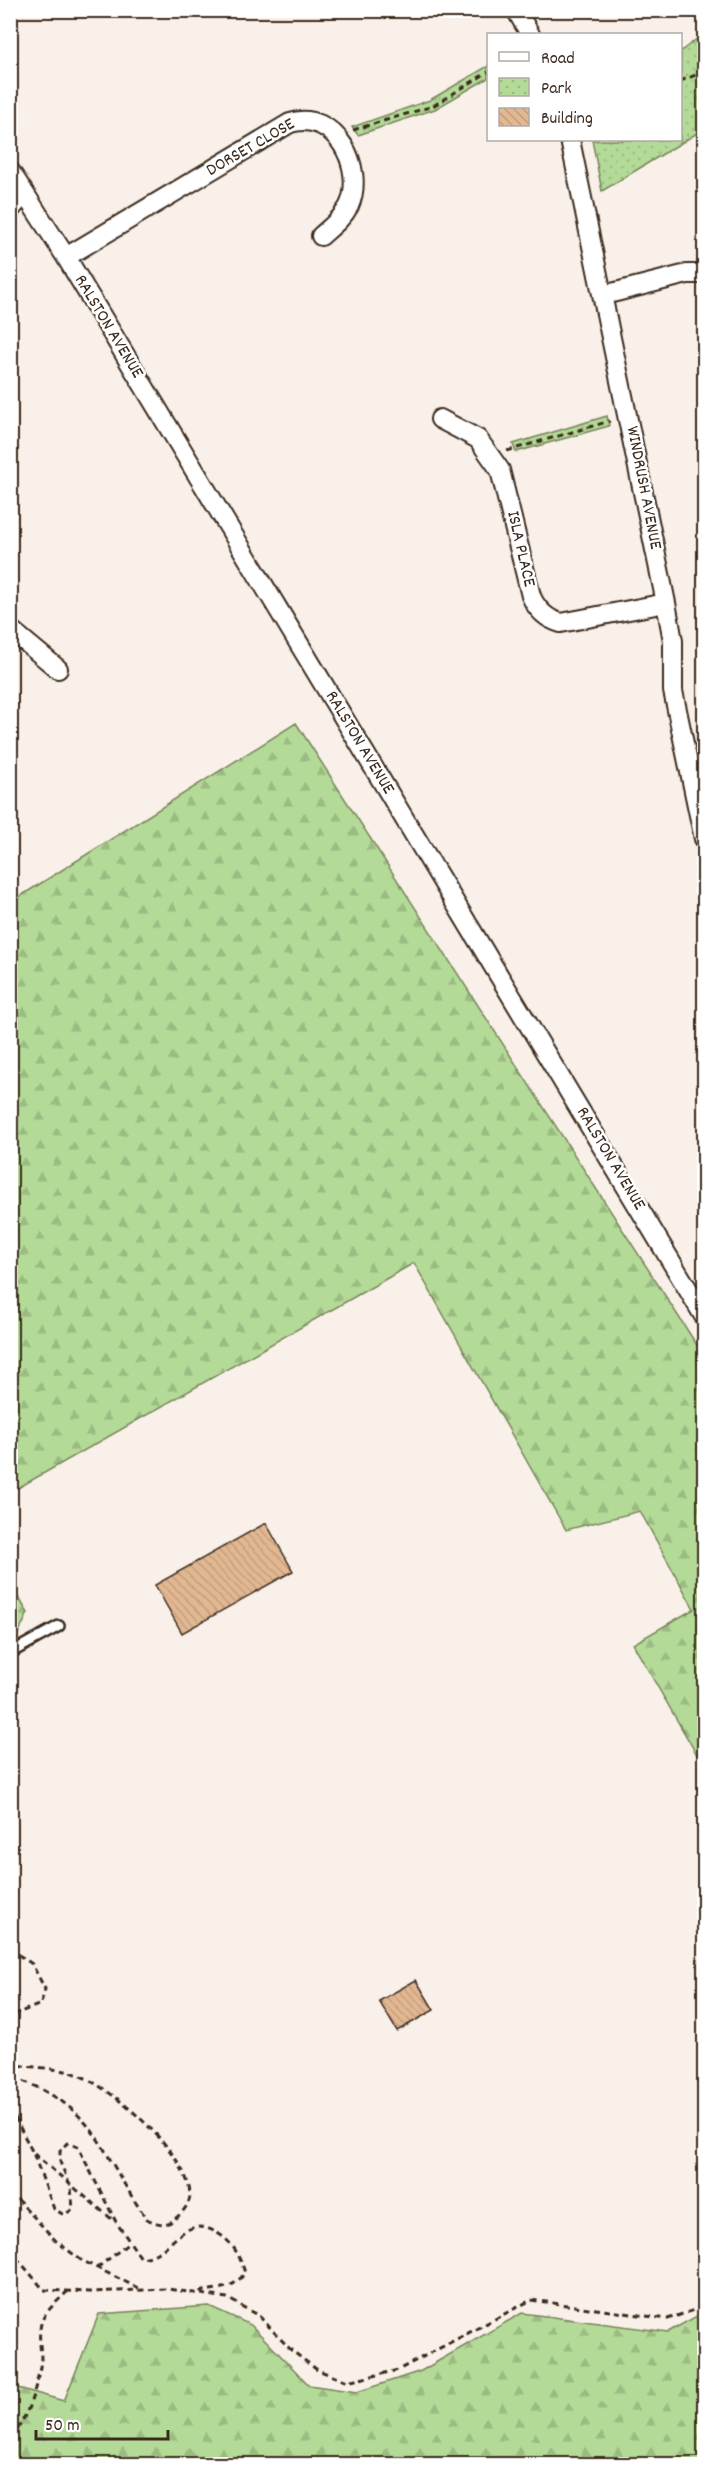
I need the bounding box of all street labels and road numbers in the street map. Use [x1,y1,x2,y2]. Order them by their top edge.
street label: DORSET CLOSE [202,113,300,183]
street label: RALSTON AVENUE [67,270,149,384]
street label: WINDRUSH AVENUE [619,424,667,552]
street label: ISLA PLACE [499,509,541,589]
street label: RALSTON AVENUE [318,686,400,800]
street label: RALSTON AVENUE [569,1102,651,1216]

